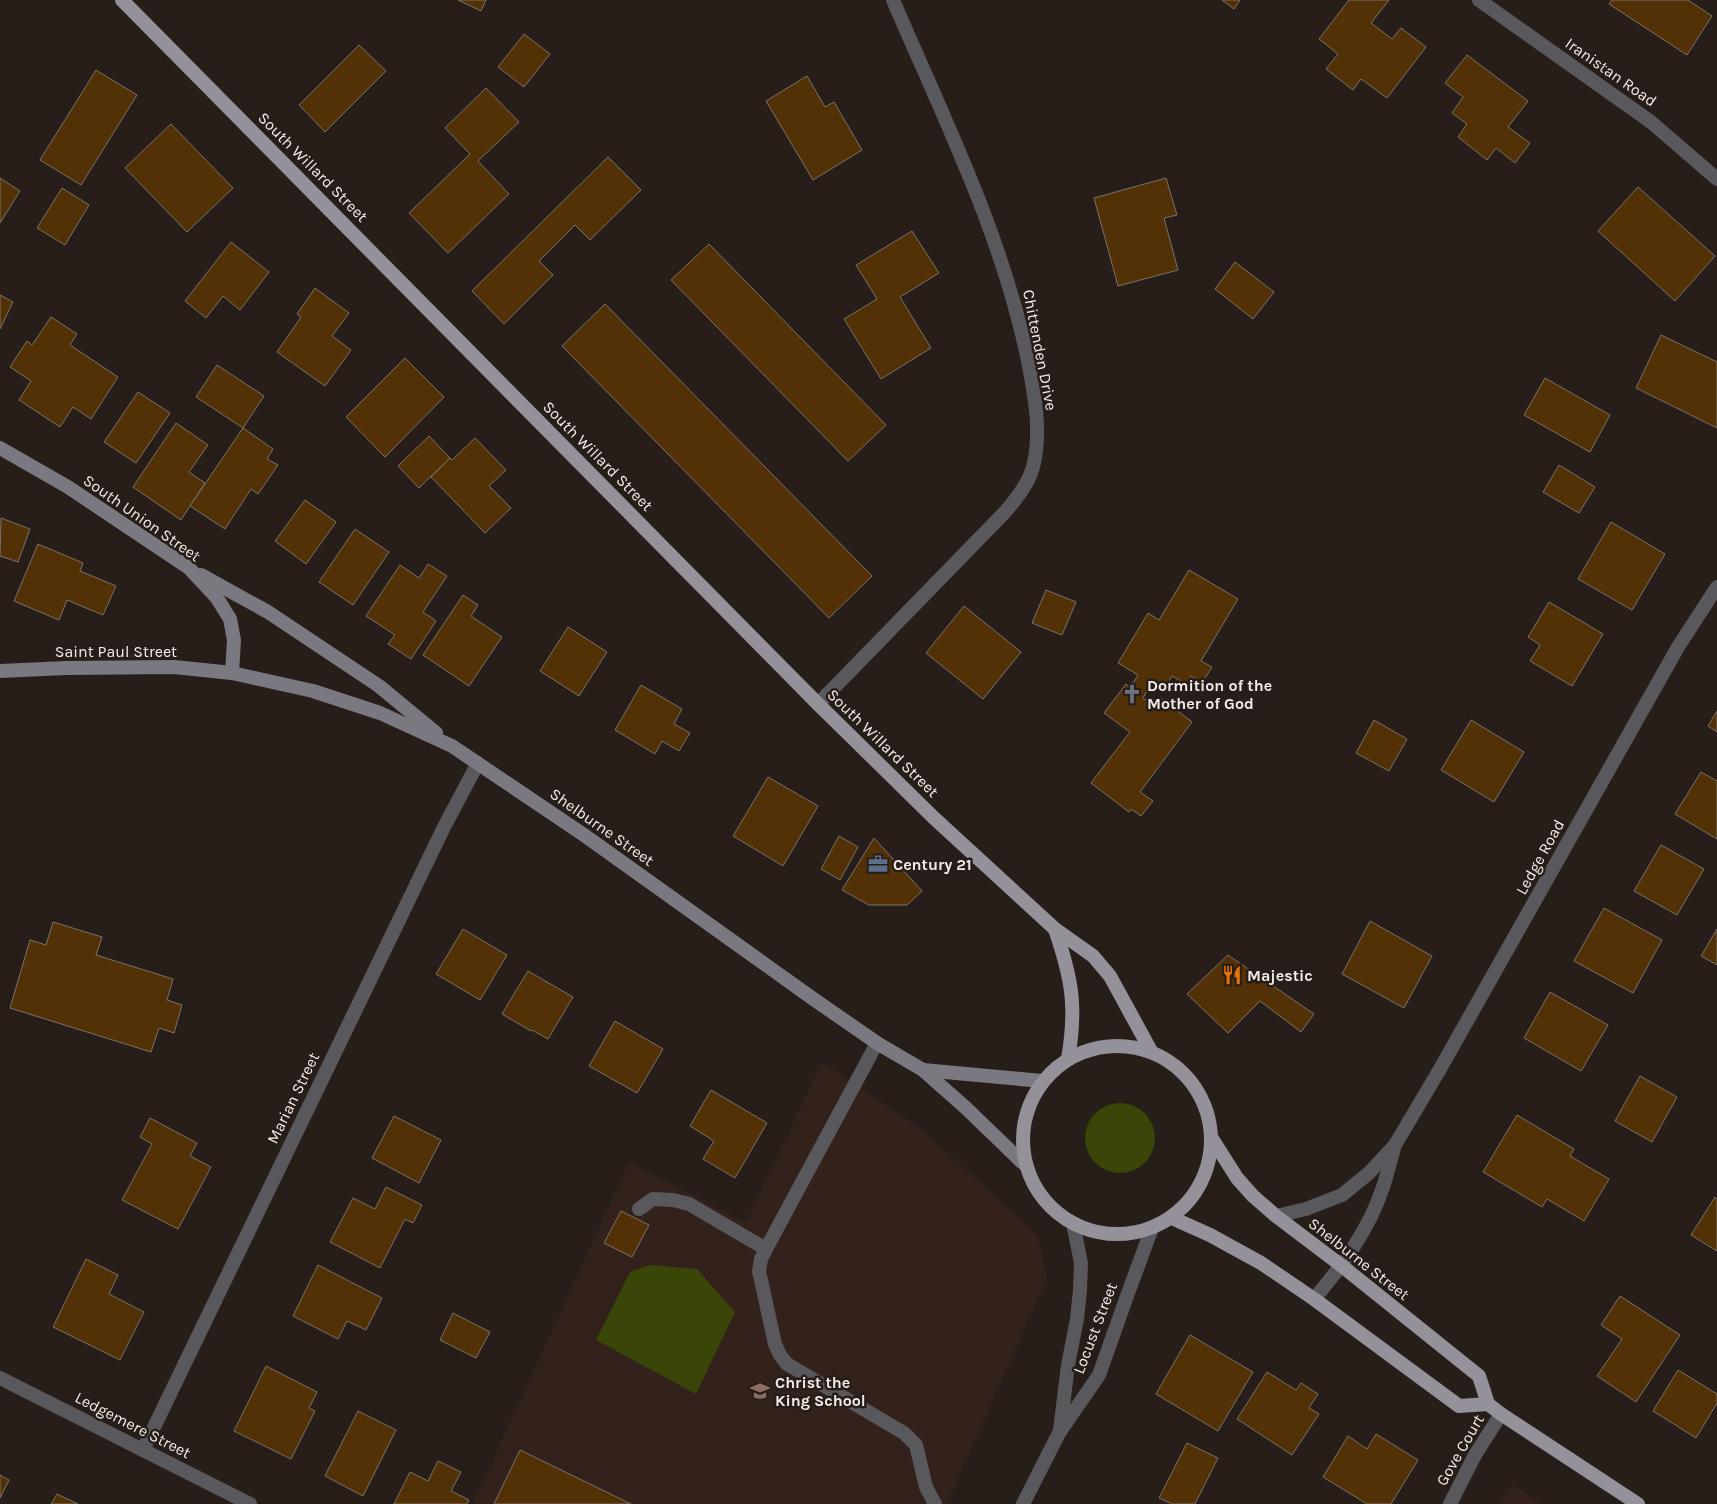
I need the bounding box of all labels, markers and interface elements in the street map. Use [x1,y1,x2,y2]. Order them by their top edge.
street label: Iranistan Road [1562,34,1660,110]
street label: South Willard Street [254,108,372,226]
street label: Chittenden Drive [1019,288,1061,412]
street label: South Willard Street [539,397,657,515]
street label: South Union Street [80,470,204,566]
street label: Saint Paul Street [55,642,177,661]
place label: Dormition of the Mother of God [1147,676,1272,713]
church icon: Dormition of the Mother of God [1121,683,1143,705]
street label: South Willard Street [823,685,943,801]
street label: Shelburne Street [546,784,658,870]
street label: Ledge Road [1512,816,1568,898]
office icon: Century 21 [867,853,889,875]
place label: Century 21 [893,855,972,874]
restaurant icon: Majestic [1221,964,1243,986]
place label: Majestic [1247,966,1313,985]
street label: Marian Street [263,1049,323,1147]
street label: Shelburne Street [1305,1214,1413,1304]
street label: Locust Street [1069,1280,1121,1376]
place label: Christ the King School [775,1373,866,1410]
school or university icon: Christ the King School [749,1380,771,1402]
street label: Ledgemere Street [72,1388,194,1462]
street label: Gove Court [1432,1411,1488,1489]

